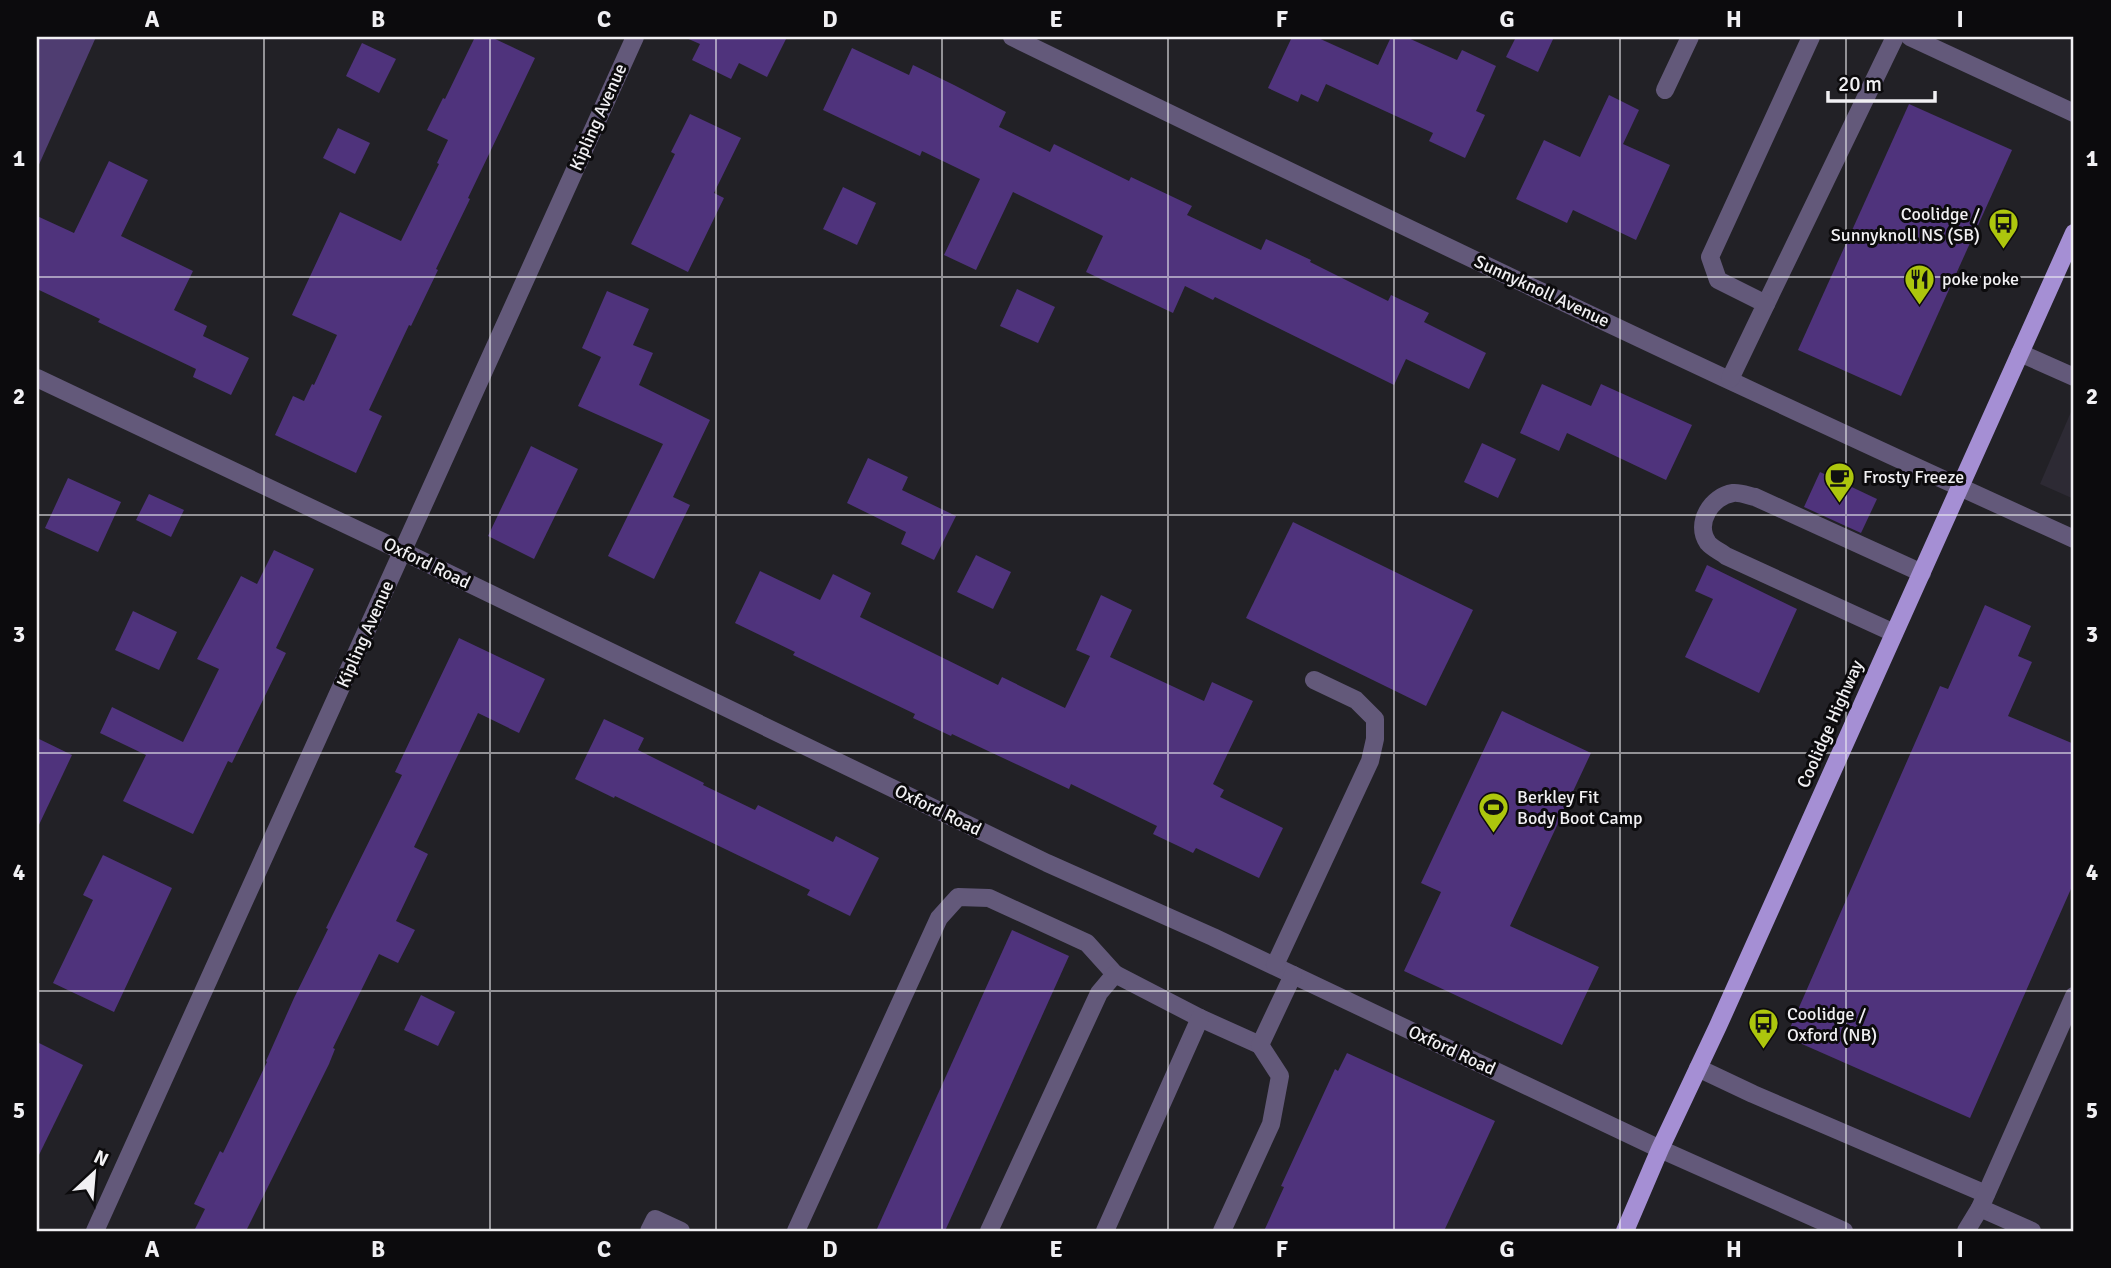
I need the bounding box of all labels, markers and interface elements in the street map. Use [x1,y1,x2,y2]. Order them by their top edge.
text: A [145,5,160,34]
text: B [371,5,385,34]
text: C [597,5,611,34]
text: D [822,5,838,34]
text: E [1049,5,1063,34]
text: F [1276,5,1288,34]
text: G [1499,5,1515,34]
text: H [1726,5,1742,34]
text: I [1956,5,1964,34]
street label: Kipling Avenue [565,60,631,174]
scale bar [1828,60,1934,104]
text: 20 m [1838,71,1882,97]
text: 1 [13,144,25,173]
text: 1 [2086,144,2098,173]
place label: Coolidge / Sunnyknoll NS (SB) [1831,203,1980,246]
bus stop icon: Coolidge / Sunnyknoll NS (SB) [1986,207,2020,251]
street label: Sunnyknoll Avenue [1471,250,1613,332]
restaurant icon: poke poke [1902,262,1936,306]
place label: poke poke [1942,268,2019,290]
text: 2 [13,382,25,411]
text: 2 [2086,382,2098,411]
cafe icon: Frosty Freeze [1823,460,1857,504]
place label: Frosty Freeze [1863,466,1964,488]
street label: Oxford Road [380,533,474,593]
street label: Kipling Avenue [332,577,398,691]
text: 3 [13,620,25,649]
text: 3 [2086,620,2098,649]
street label: Coolidge Highway [1792,656,1868,791]
street label: Oxford Road [891,780,985,840]
place label: Berkley Fit Body Boot Camp [1517,786,1643,829]
sports icon: Berkley Fit Body Boot Camp [1477,790,1511,834]
text: 4 [13,858,25,887]
text: 4 [2086,858,2098,887]
place label: Coolidge / Oxford (NB) [1787,1003,1877,1046]
bus stop icon: Coolidge / Oxford (NB) [1747,1007,1781,1051]
street label: Oxford Road [1405,1020,1499,1080]
text: 5 [13,1096,25,1125]
text: 5 [2086,1096,2098,1125]
north arrow [60,1138,130,1208]
text: N [90,1145,112,1172]
text: A [145,1235,160,1264]
text: B [371,1235,385,1264]
text: C [597,1235,611,1264]
text: D [822,1235,838,1264]
text: E [1049,1235,1063,1264]
text: F [1276,1235,1288,1264]
text: G [1499,1235,1515,1264]
text: H [1726,1235,1742,1264]
text: I [1956,1235,1964,1264]

